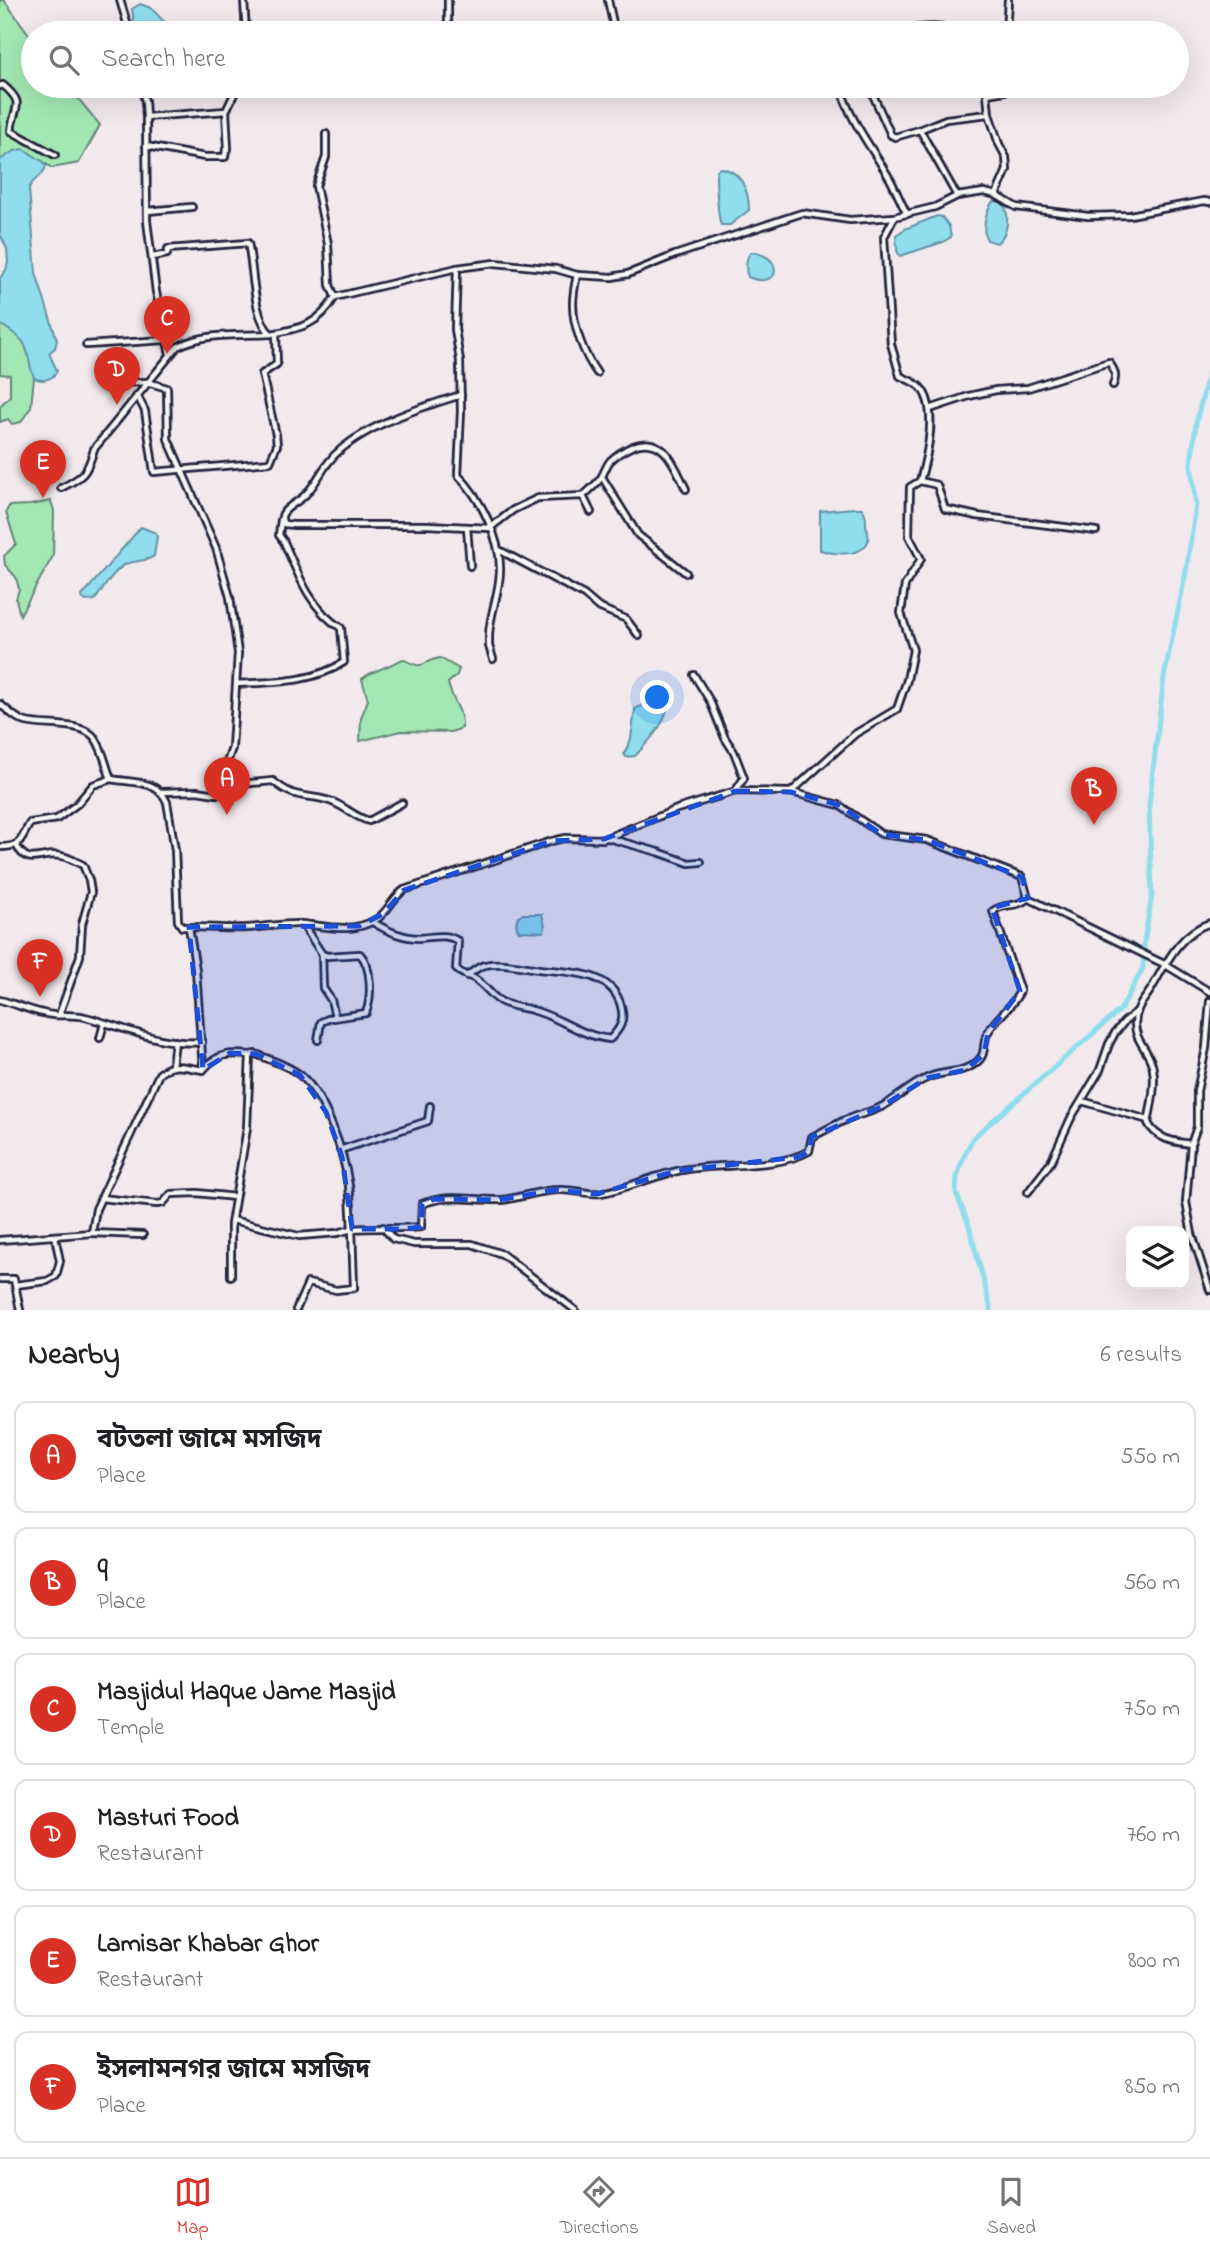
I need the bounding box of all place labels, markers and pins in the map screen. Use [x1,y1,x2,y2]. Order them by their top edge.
pin: C [144,296,190,354]
pin: D [94,347,140,405]
pin: E [20,440,66,498]
pin: A [204,757,250,815]
pin: B [1071,767,1117,825]
pin: F [17,939,63,997]

